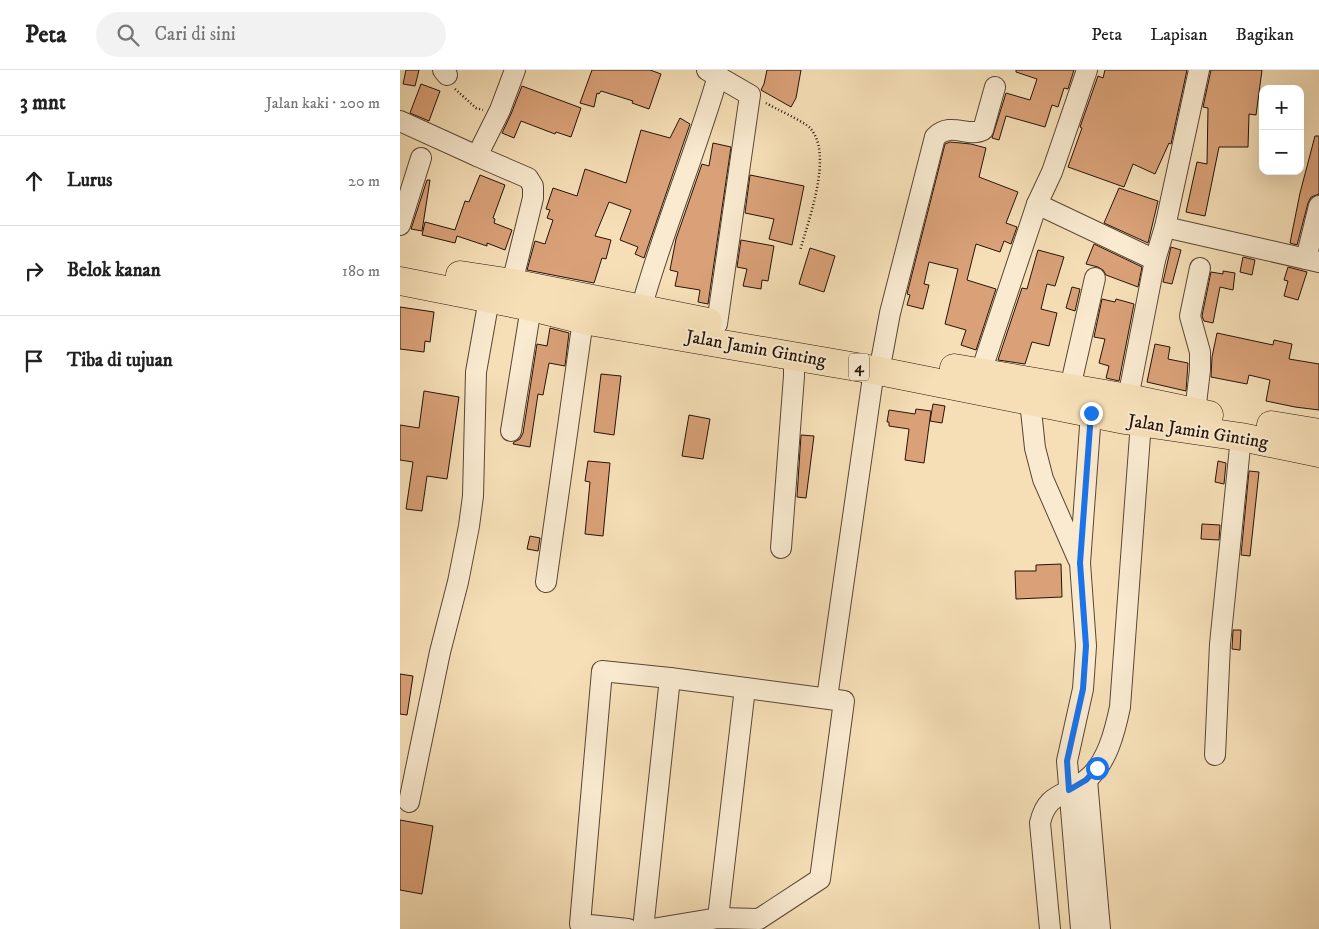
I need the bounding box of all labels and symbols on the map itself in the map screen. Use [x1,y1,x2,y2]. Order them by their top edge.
street label: Jalan Jamin Ginting [682,326,828,372]
road number: 4 [849,354,869,380]
route end [1080,402,1103,425]
street label: Jalan Jamin Ginting [1124,410,1270,454]
route start [1086,757,1109,780]

